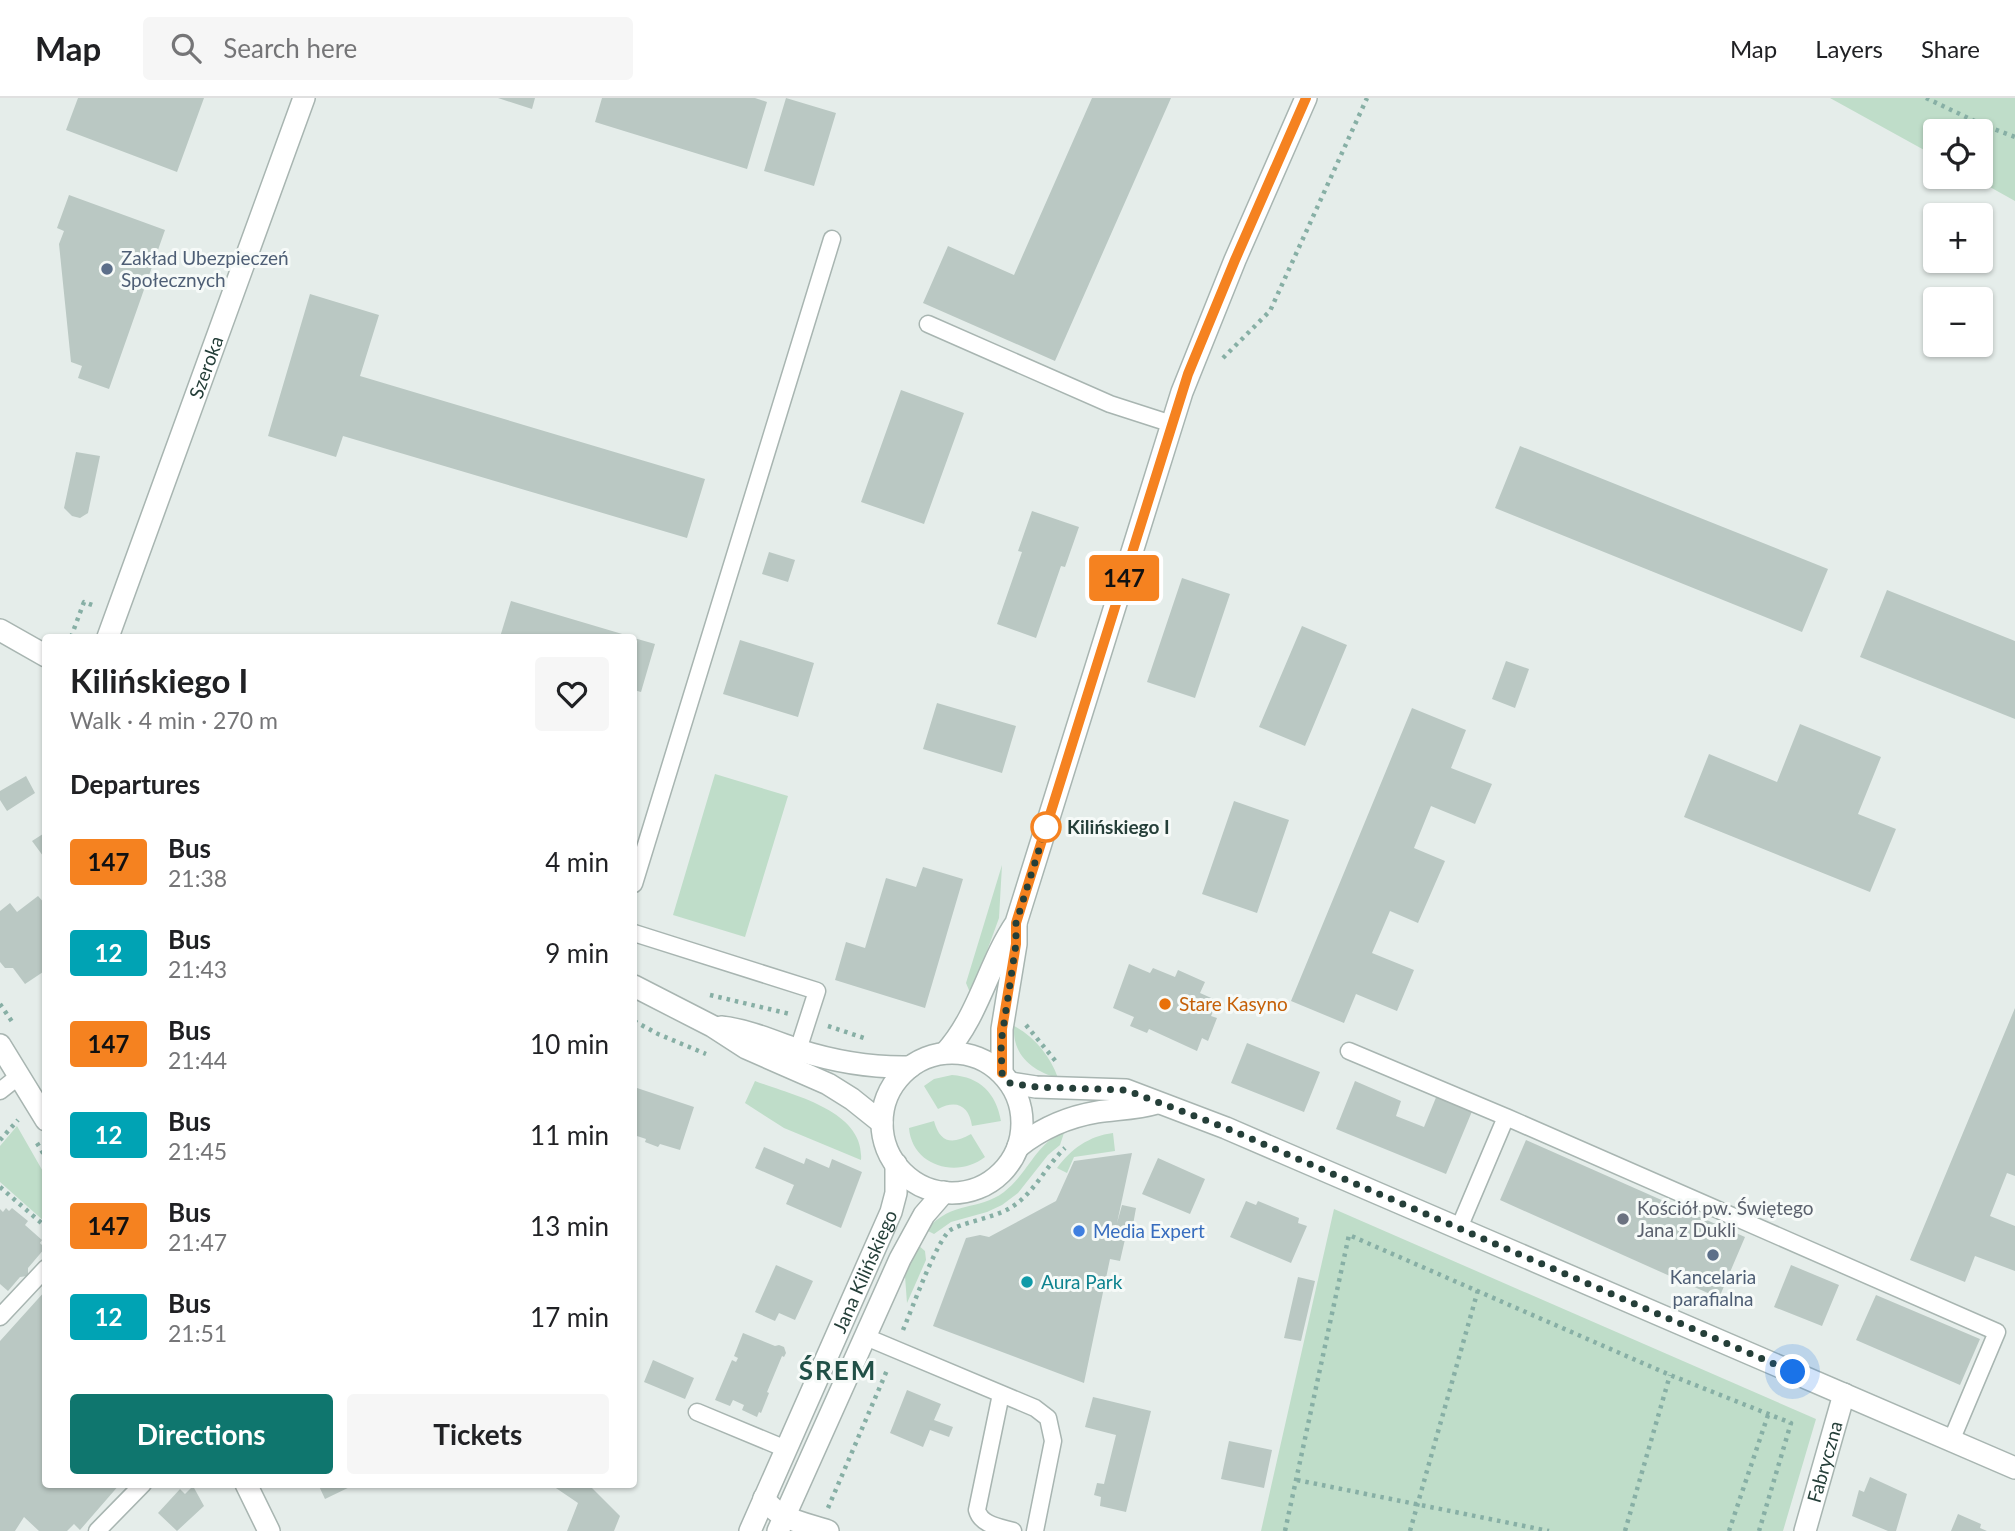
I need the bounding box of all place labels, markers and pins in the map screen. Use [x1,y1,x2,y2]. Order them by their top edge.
place label: Zakład Ubezpieczeń Społecznych [121,246,289,291]
marker: Zakład Ubezpieczeń Społecznych [99,261,115,277]
marker: Kilińskiego I [1031,812,1061,842]
place label: Kilińskiego I [1067,815,1170,838]
place label: Stare Kasyno [1179,992,1288,1015]
marker: Stare Kasyno [1157,996,1173,1012]
place label: Kościół pw. Świętego Jana z Dukli [1637,1196,1813,1241]
marker: Kościół pw. Świętego Jana z Dukli [1615,1211,1631,1227]
place label: Media Expert [1093,1219,1205,1242]
marker: Media Expert [1071,1223,1087,1239]
marker: Kancelaria parafialna [1705,1247,1721,1263]
place label: Kancelaria parafialna [1670,1265,1756,1310]
place label: Aura Park [1041,1270,1123,1293]
marker: Aura Park [1019,1274,1035,1290]

